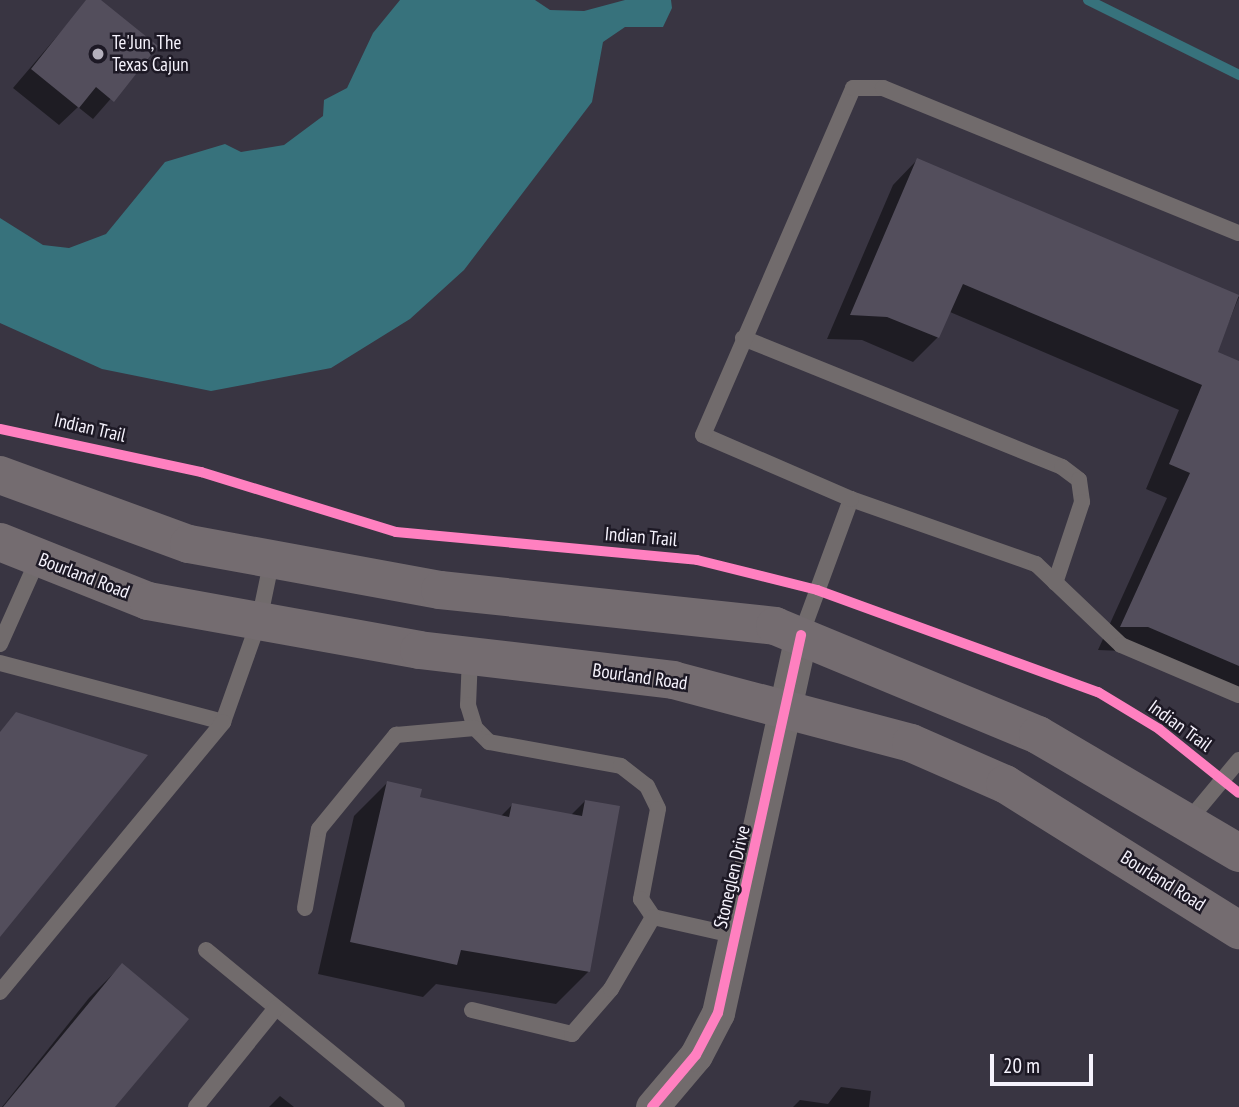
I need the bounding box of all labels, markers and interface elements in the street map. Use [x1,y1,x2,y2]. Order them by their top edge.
place label: Te'Jun, The Texas Cajun [112,32,189,76]
marker: Te'Jun, The Texas Cajun [90,46,106,62]
street label: Indian Trail [52,409,128,447]
street label: Indian Trail [603,522,679,552]
street label: Bourland Road [35,548,133,604]
street label: Bourland Road [591,659,689,695]
street label: Indian Trail [1144,695,1216,757]
street label: Stoneglen Drive [709,823,755,931]
street label: Bourland Road [1116,846,1210,916]
scale bar [994,1040,1097,1084]
text: 20 m [1003,1052,1040,1079]

